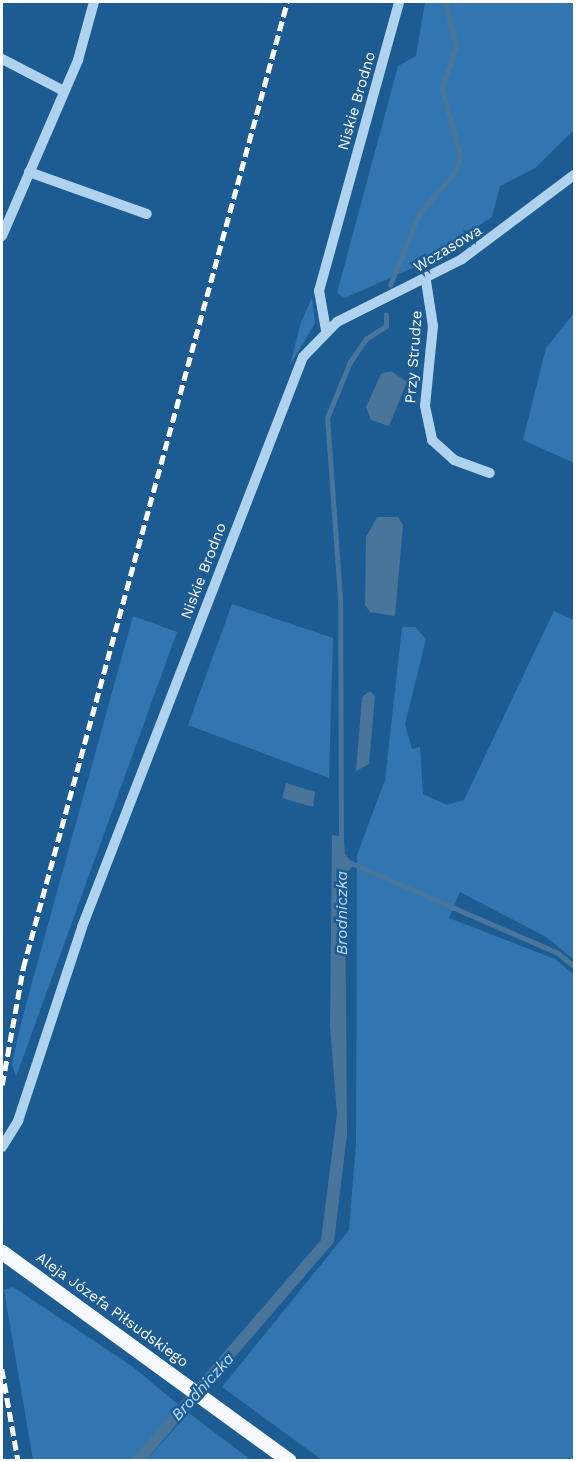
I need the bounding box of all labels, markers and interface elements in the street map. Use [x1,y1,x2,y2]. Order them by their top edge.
street label: Niskie Brodno [334,50,380,152]
street label: Wczasowa [411,222,485,276]
street label: Przy Strudze [402,310,426,404]
street label: Niskie Brodno [177,520,231,622]
water label: Brodniczka [332,871,352,955]
street label: Aleja Józefa Piłsudskiego [32,1248,192,1372]
water label: Brodniczka [168,1349,238,1425]

